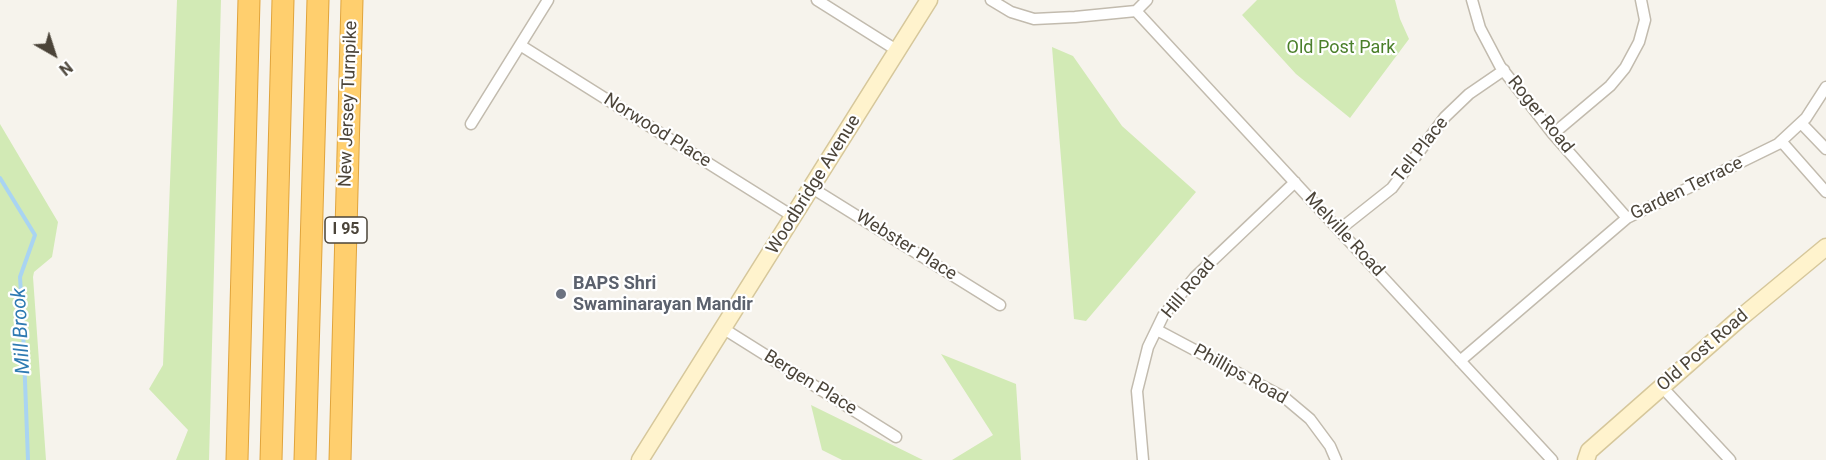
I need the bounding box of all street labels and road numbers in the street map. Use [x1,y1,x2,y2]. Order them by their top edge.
street label: New Jersey Turnpike [335,20,363,188]
street label: Roger Road [1502,72,1578,158]
street label: Norwood Place [599,89,715,173]
street label: Woodbridge Avenue [762,111,866,259]
street label: Tell Place [1389,113,1453,187]
street label: Garden Terrace [1627,153,1747,225]
street label: Melville Road [1300,189,1388,281]
street label: Webster Place [851,206,961,286]
road number: I 95 [325,217,367,243]
street label: Hill Road [1158,255,1220,323]
street label: Old Post Road [1653,306,1753,396]
street label: Phillips Road [1189,340,1291,410]
street label: Bergen Place [760,346,860,420]

